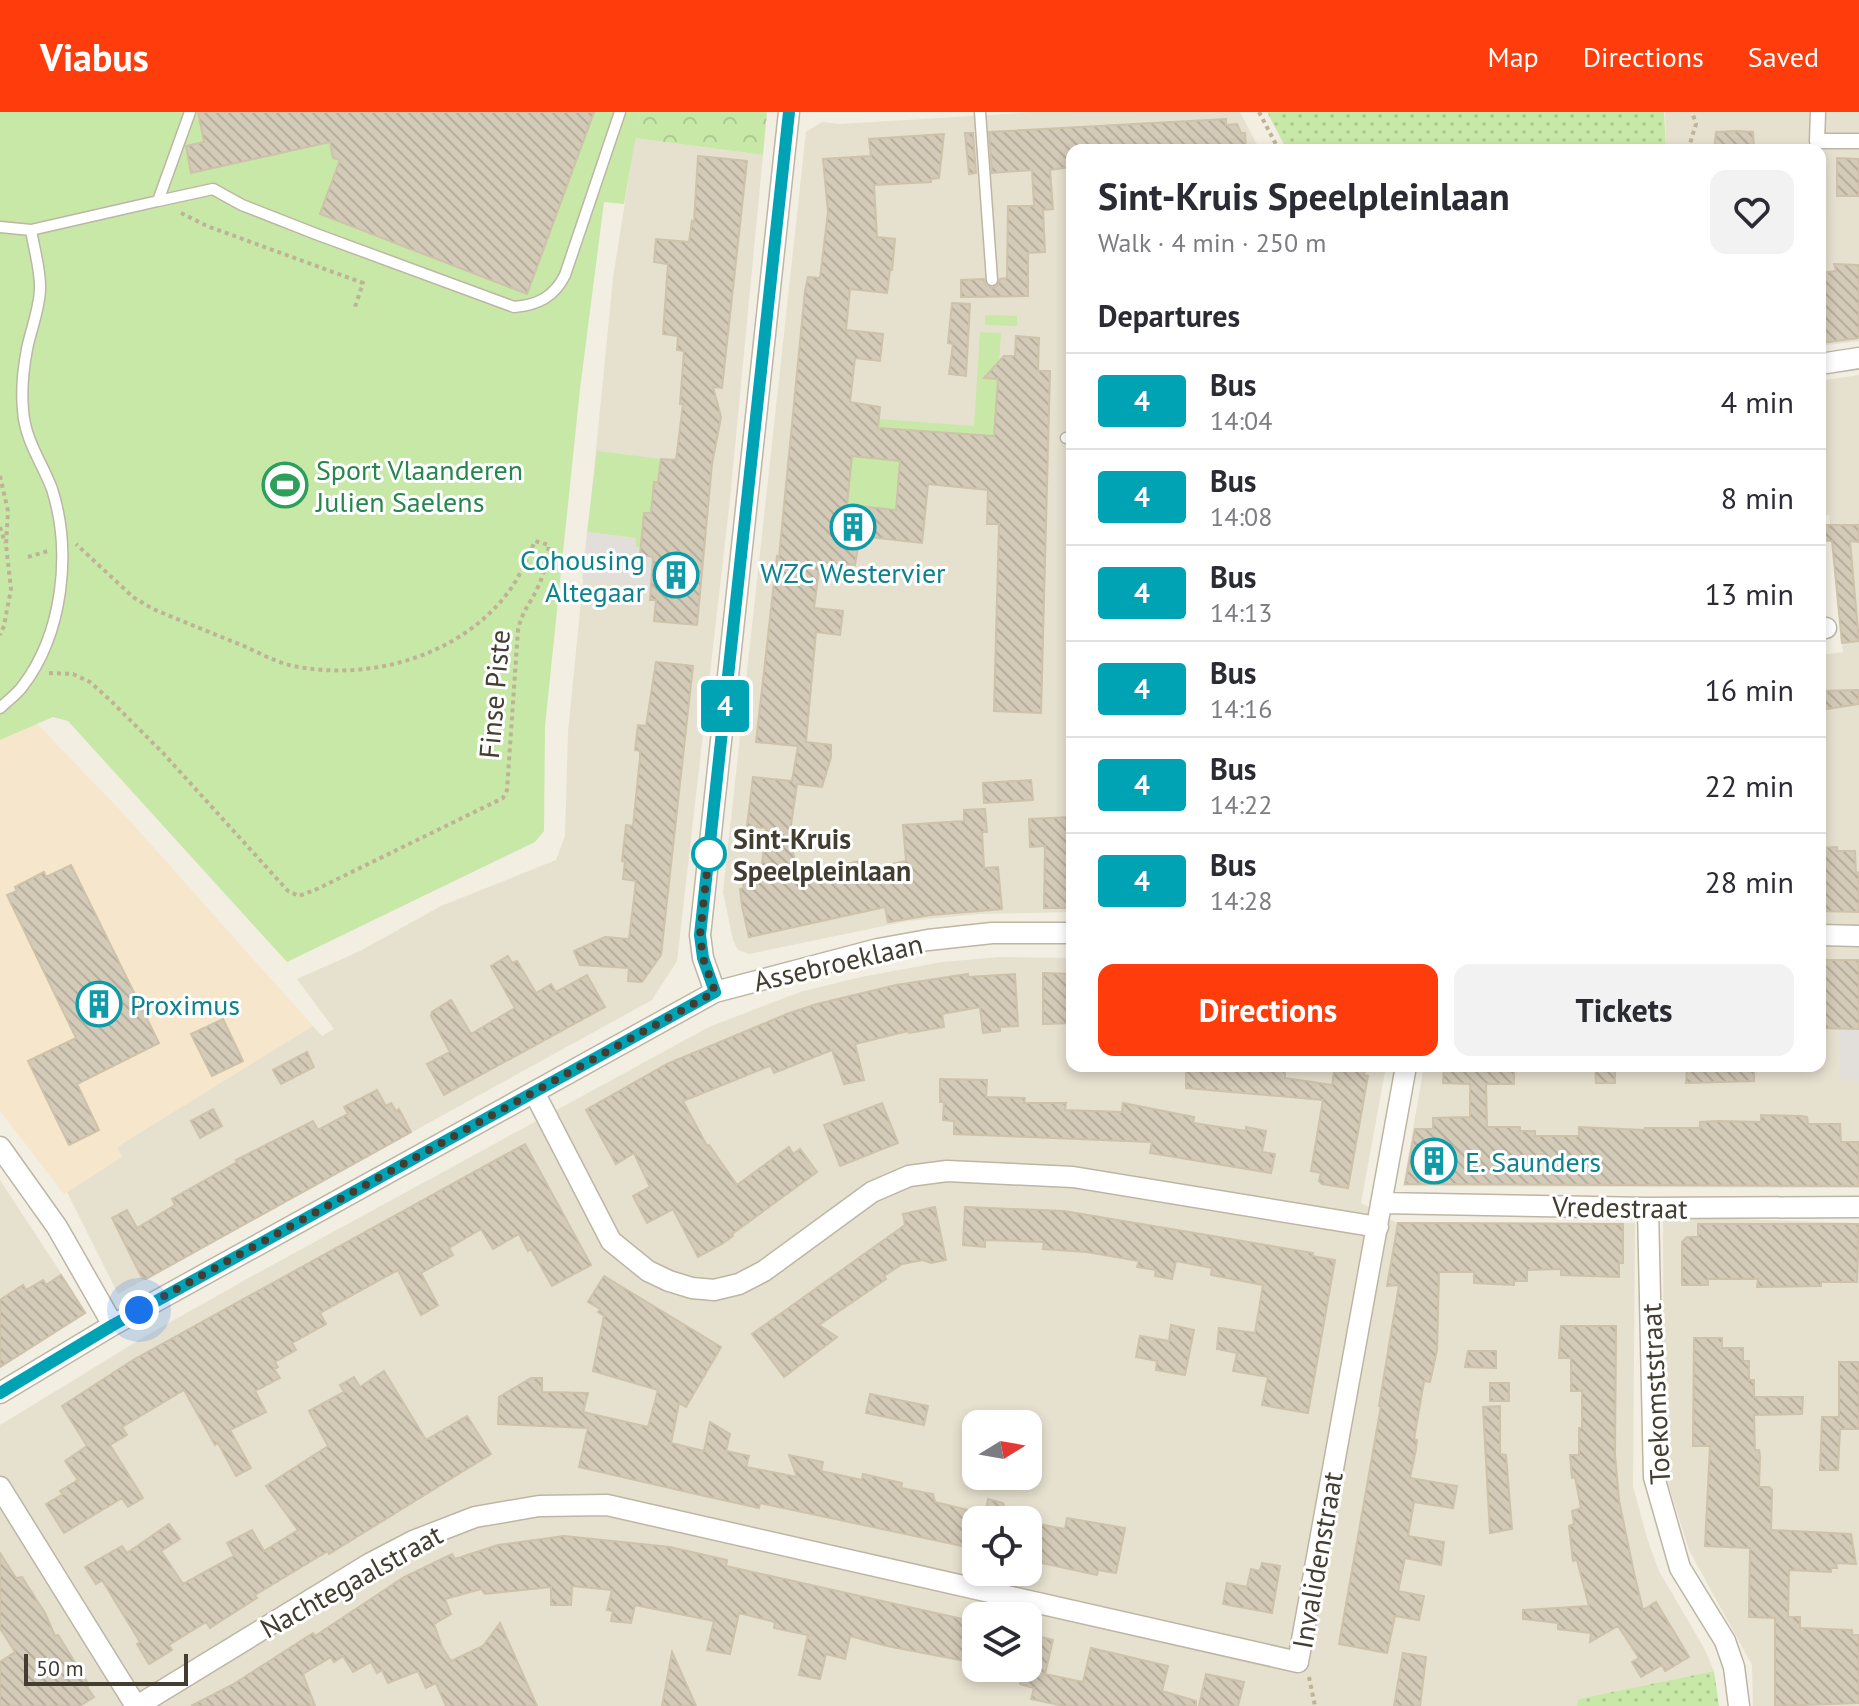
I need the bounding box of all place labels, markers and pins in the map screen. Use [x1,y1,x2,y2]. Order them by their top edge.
place label: Sport Vlaanderen Julien Saelens [315,451,523,520]
sports icon: Sport Vlaanderen Julien Saelens [261,461,309,509]
building icon: WZC Westervier [829,503,877,551]
place label: Cohousing Altegaar [520,541,645,610]
building icon: Cohousing Altegaar [652,551,700,599]
place label: WZC Westervier [760,554,946,591]
place label: Sint-Kruis Speelpleinlaan [733,820,911,889]
marker: Sint-Kruis Speelpleinlaan [692,837,726,871]
building icon: Proximus [75,980,123,1028]
place label: Proximus [130,986,240,1023]
building icon: E. Saunders [1410,1137,1458,1185]
place label: E. Saunders [1465,1143,1601,1180]

